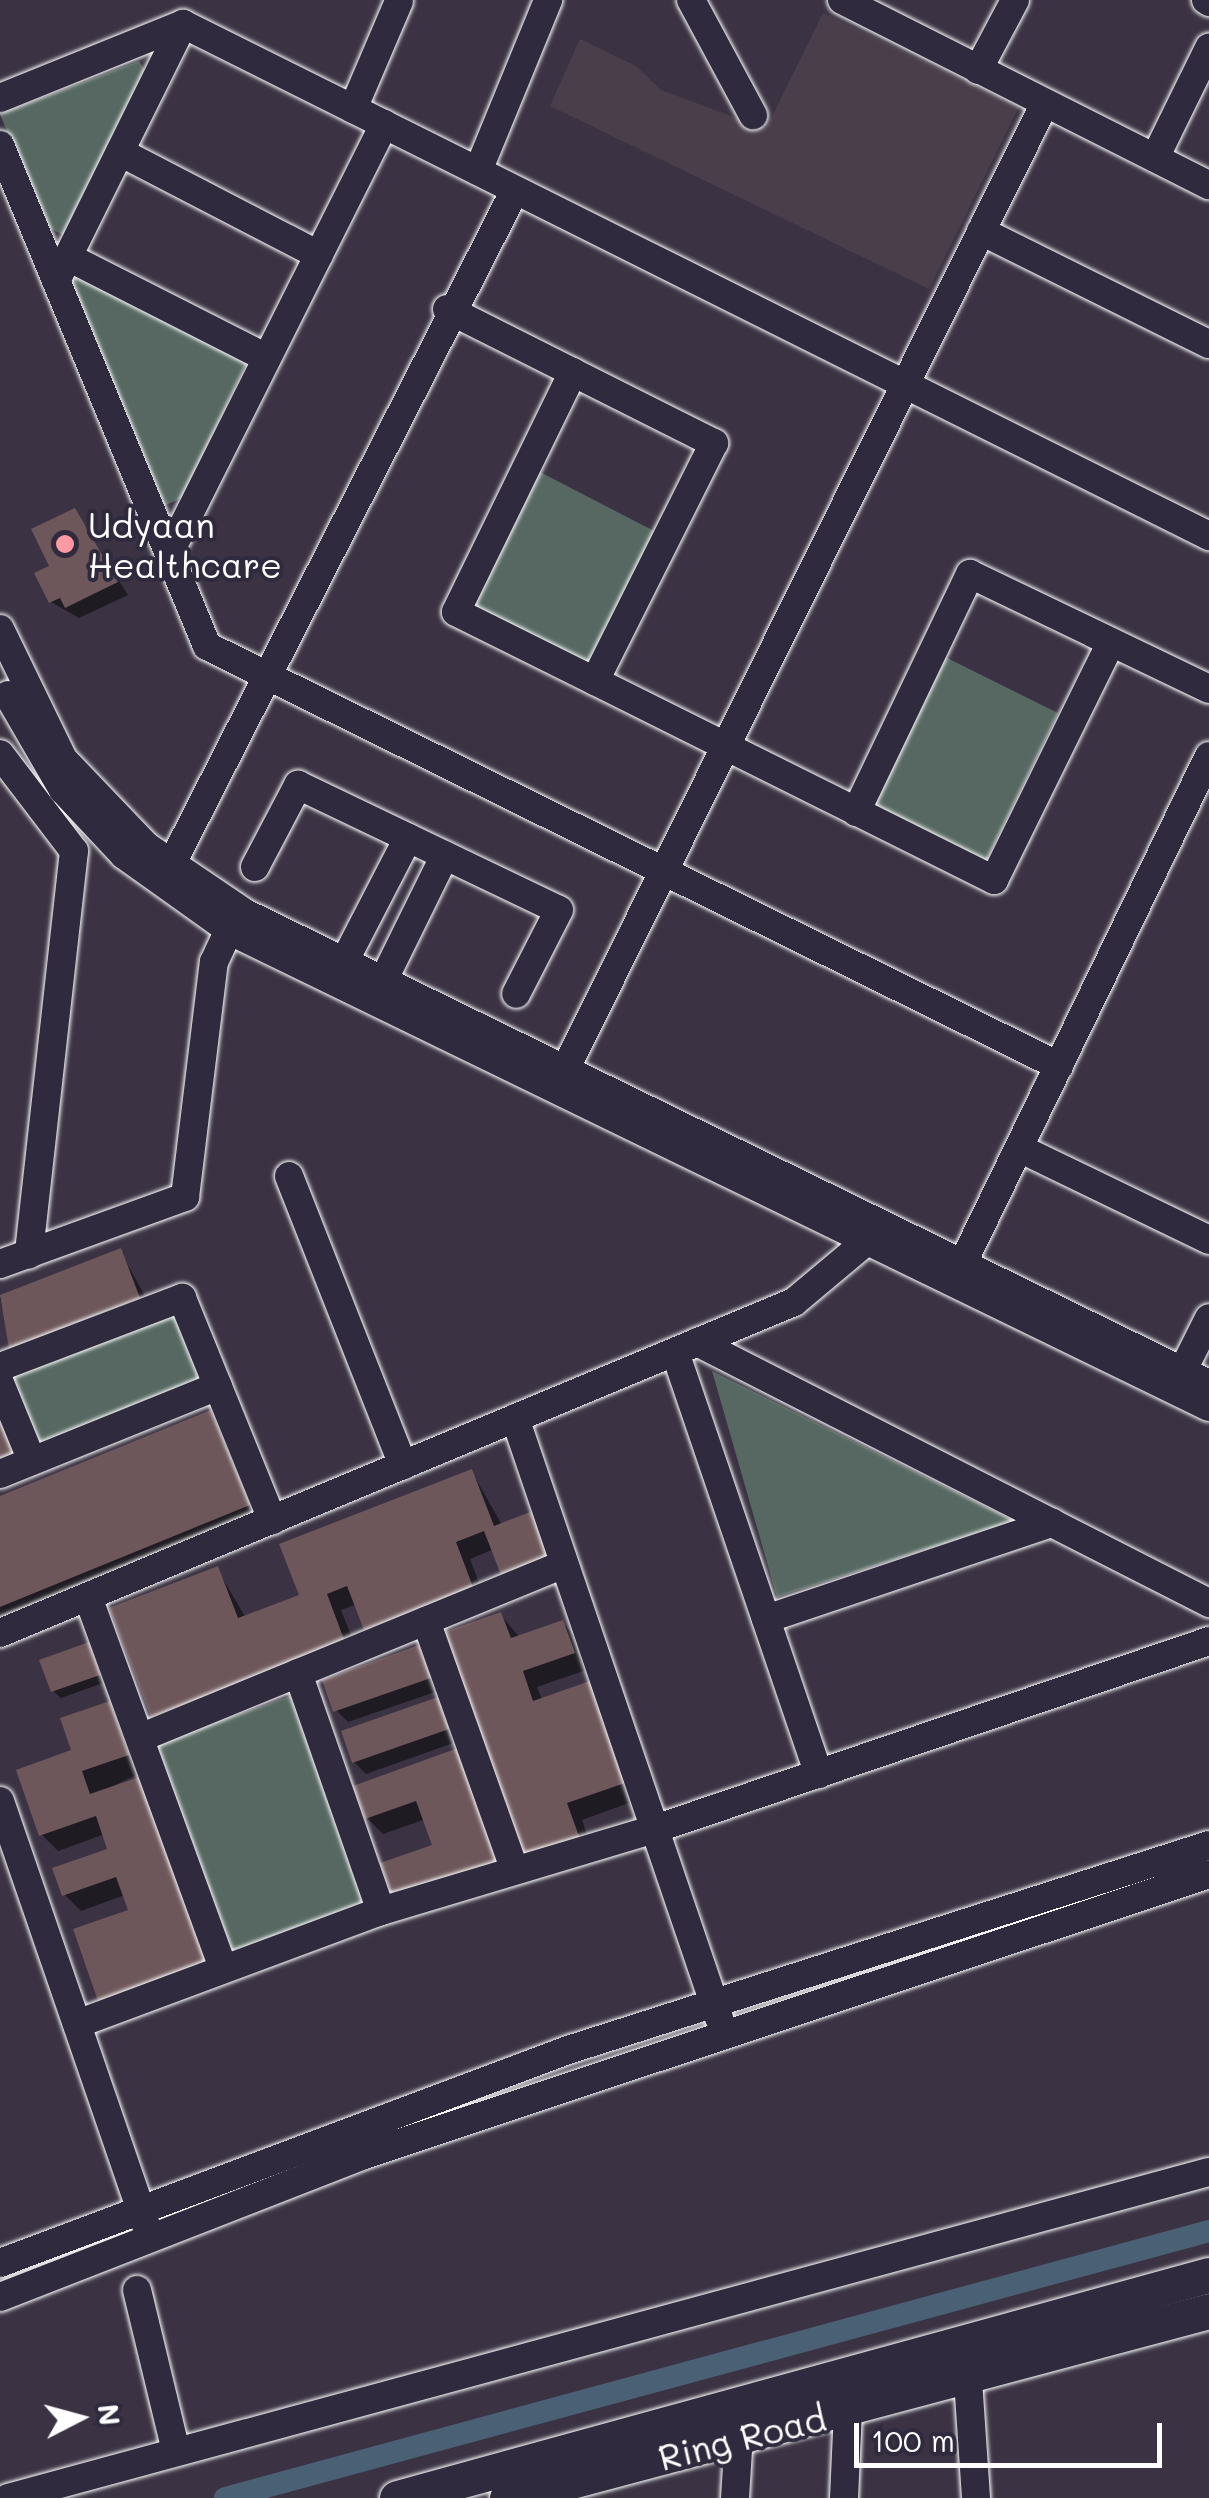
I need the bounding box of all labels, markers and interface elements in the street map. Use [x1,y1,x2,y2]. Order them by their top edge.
place label: Udyaan Healthcare [88,503,282,585]
marker: Udyaan Healthcare [52,531,78,557]
north arrow [30,2368,130,2468]
street label: Ring Road [654,2396,830,2478]
text: N [91,2402,129,2427]
scale bar [859,2403,1166,2465]
text: 100 m [871,2420,955,2460]

